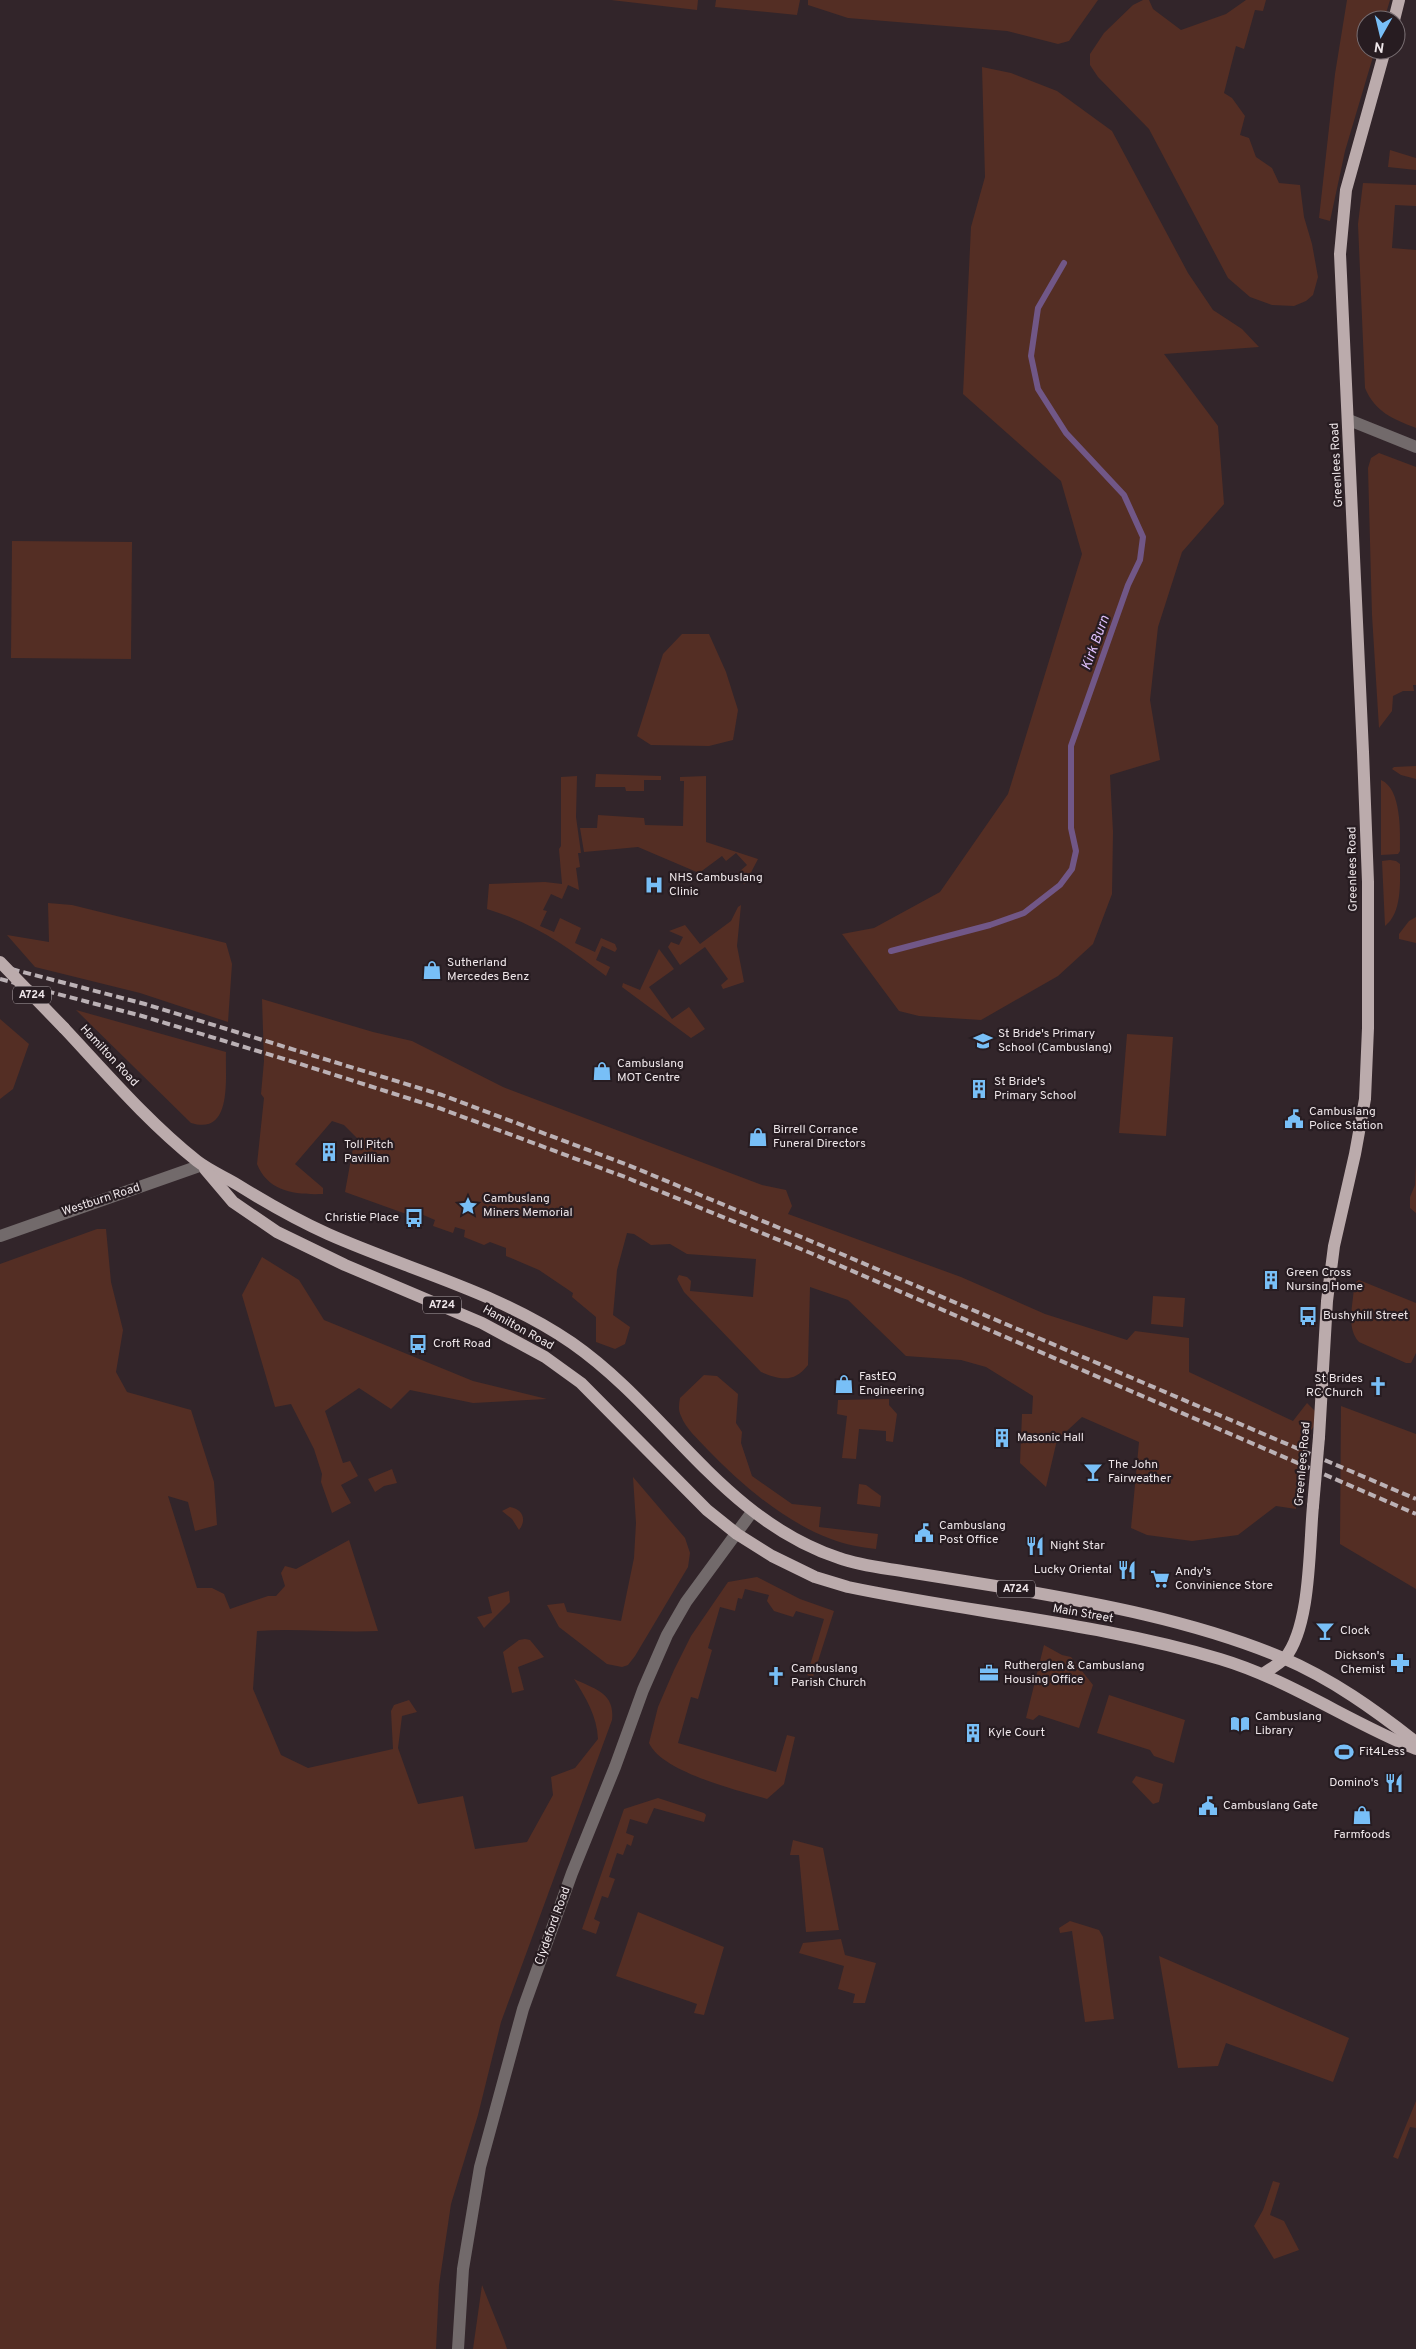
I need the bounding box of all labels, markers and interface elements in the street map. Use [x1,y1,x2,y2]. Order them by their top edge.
north arrow [1356,10,1406,60]
text: N [1373,37,1386,56]
street label: Greenlees Road [1327,422,1347,508]
water label: Kirk Burn [1078,613,1114,673]
street label: Greenlees Road [1344,826,1362,912]
place label: NHS Cambuslang Clinic [669,870,763,900]
hospital icon: NHS Cambuslang Clinic [643,874,665,896]
place label: Sutherland Mercedes Benz [447,955,529,985]
shop icon: Sutherland Mercedes Benz [421,959,443,981]
road number: A724 [13,986,51,1004]
street label: Hamilton Road [76,1022,142,1090]
place label: St Bride's Primary School (Cambuslang) [998,1026,1112,1056]
school or university icon: St Bride's Primary School (Cambuslang) [972,1030,994,1052]
place label: Cambuslang MOT Centre [617,1056,684,1086]
shop icon: Cambuslang MOT Centre [591,1060,613,1082]
place label: St Bride's Primary School [994,1074,1077,1104]
building icon: St Bride's Primary School [968,1078,990,1100]
place label: Cambuslang Police Station [1309,1104,1383,1134]
public building icon: Cambuslang Police Station [1283,1108,1305,1130]
place label: Birrell Corrance Funeral Directors [773,1122,866,1152]
shop icon: Birrell Corrance Funeral Directors [747,1126,769,1148]
place label: Toll Pitch Pavillian [344,1137,394,1167]
building icon: Toll Pitch Pavillian [318,1141,340,1163]
street label: Westburn Road [60,1180,142,1220]
place label: Cambuslang Miners Memorial [483,1191,573,1221]
place icon: Cambuslang Miners Memorial [457,1195,479,1217]
bus stop icon: Christie Place [403,1207,425,1229]
place label: Christie Place [325,1210,399,1226]
place label: Green Cross Nursing Home [1286,1265,1363,1295]
building icon: Green Cross Nursing Home [1260,1269,1282,1291]
road number: A724 [423,1296,461,1314]
street label: Hamilton Road [479,1302,557,1354]
bus stop icon: Bushyhill Street [1297,1305,1319,1327]
place label: Bushyhill Street [1323,1308,1408,1324]
bus stop icon: Croft Road [407,1333,429,1355]
place label: Croft Road [433,1336,491,1352]
place label: FastEQ Engineering [859,1369,924,1399]
place label: St Brides RC Church [1306,1371,1363,1401]
shop icon: FastEQ Engineering [833,1373,855,1395]
church icon: St Brides RC Church [1367,1375,1389,1397]
street label: Greenlees Road [1291,1421,1315,1507]
building icon: Masonic Hall [991,1427,1013,1449]
place label: Masonic Hall [1017,1430,1084,1446]
place label: The John Fairweather [1108,1457,1172,1487]
bar icon: The John Fairweather [1082,1461,1104,1483]
place label: Cambuslang Post Office [939,1518,1006,1548]
public building icon: Cambuslang Post Office [913,1522,935,1544]
restaurant icon: Night Star [1024,1535,1046,1557]
place label: Night Star [1050,1538,1105,1554]
restaurant icon: Lucky Oriental [1116,1559,1138,1581]
place label: Lucky Oriental [1034,1562,1112,1578]
place label: Andy's Convinience Store [1175,1564,1273,1594]
supermarket icon: Andy's Convinience Store [1149,1568,1171,1590]
road number: A724 [997,1580,1035,1598]
street label: Main Street [1051,1601,1115,1627]
bar icon: Clock [1314,1620,1336,1642]
place label: Clock [1340,1623,1370,1639]
place label: Dickson's Chemist [1335,1648,1385,1678]
pharmacy icon: Dickson's Chemist [1389,1652,1411,1674]
place label: Rutherglen & Cambuslang Housing Office [1004,1658,1145,1688]
place label: Cambuslang Parish Church [791,1661,866,1691]
office icon: Rutherglen & Cambuslang Housing Office [978,1662,1000,1684]
church icon: Cambuslang Parish Church [765,1665,787,1687]
place label: Cambuslang Library [1255,1709,1322,1739]
library icon: Cambuslang Library [1229,1713,1251,1735]
building icon: Kyle Court [962,1722,984,1744]
place label: Kyle Court [988,1725,1045,1741]
sports icon: Fit4Less [1333,1741,1355,1763]
place label: Fit4Less [1359,1744,1405,1760]
restaurant icon: Domino's [1383,1772,1405,1794]
place label: Domino's [1329,1775,1379,1791]
public building icon: Cambuslang Gate [1197,1795,1219,1817]
place label: Cambuslang Gate [1223,1798,1318,1814]
shop icon: Farmfoods [1351,1804,1373,1826]
place label: Farmfoods [1334,1827,1390,1843]
street label: Clydeford Road [531,1885,575,1967]

